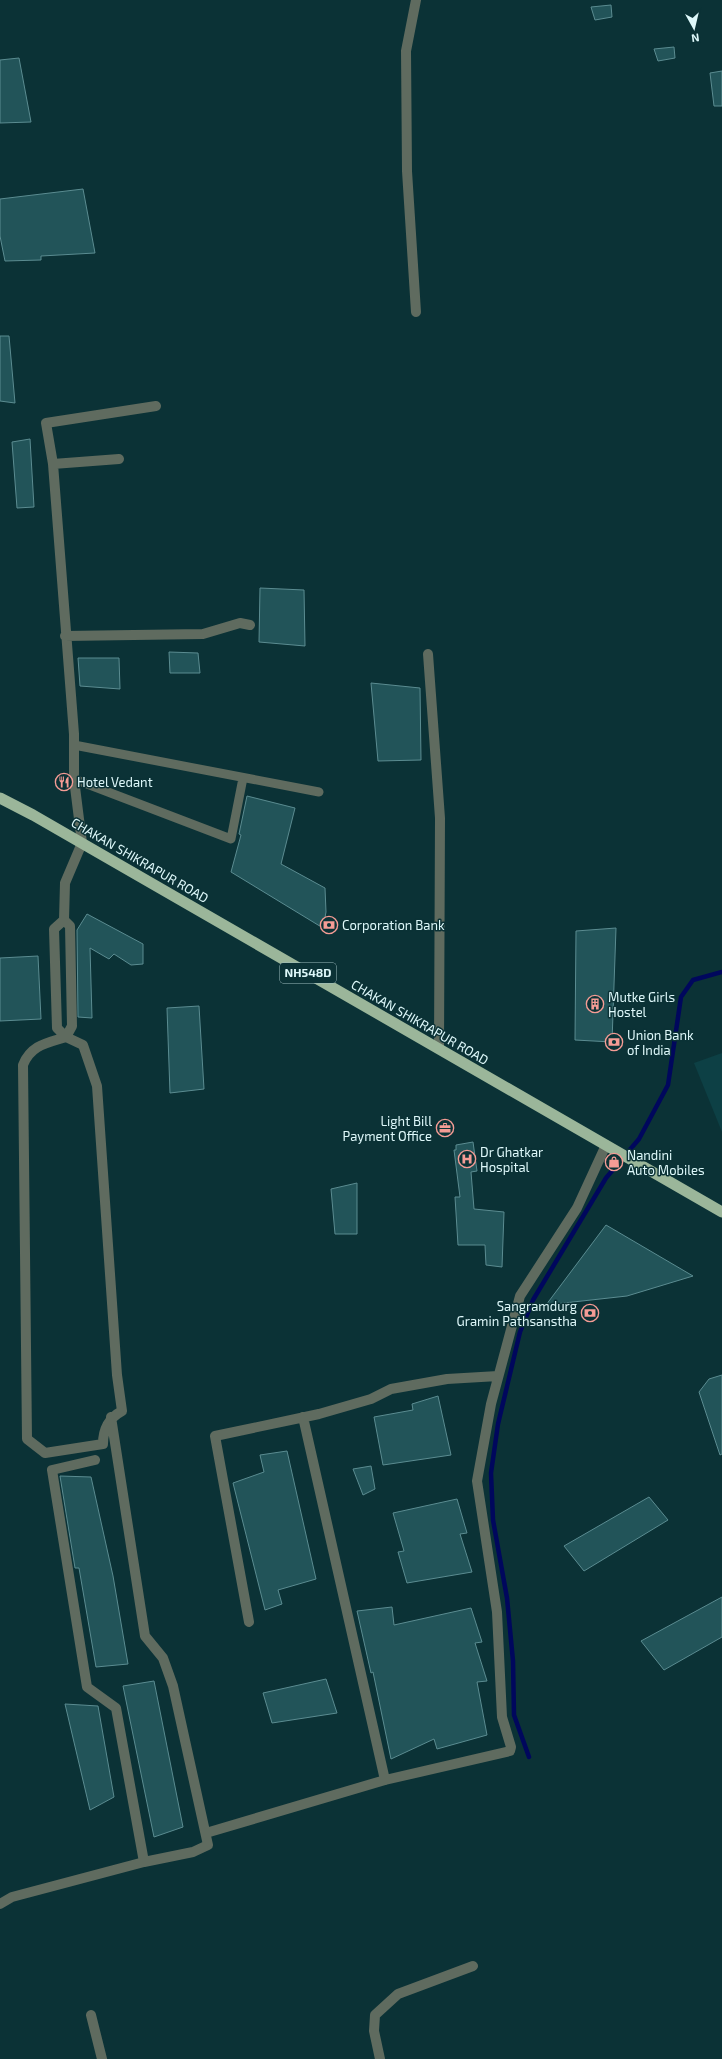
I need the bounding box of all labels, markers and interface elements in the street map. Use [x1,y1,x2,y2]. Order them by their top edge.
north arrow [674,8,714,48]
text: N [691,31,700,45]
restaurant icon: Hotel Vedant [54,772,74,792]
place label: Hotel Vedant [77,774,153,790]
street label: CHAKAN SHIKRAPUR ROAD [69,814,211,906]
bank icon: Corporation Bank [319,915,339,935]
place label: Corporation Bank [342,917,445,933]
road number: NH548D [280,963,336,983]
street label: CHAKAN SHIKRAPUR ROAD [349,976,491,1068]
place label: Mutke Girls Hostel [608,989,675,1020]
building icon: Mutke Girls Hostel [585,994,605,1014]
place label: Union Bank of India [627,1027,694,1058]
bank icon: Union Bank of India [604,1032,624,1052]
place label: Light Bill Payment Office [343,1113,432,1144]
office icon: Light Bill Payment Office [435,1118,455,1138]
place label: Dr Ghatkar Hospital [480,1144,543,1175]
place label: Nandini Auto Mobiles [627,1147,705,1178]
hospital icon: Dr Ghatkar Hospital [457,1149,477,1169]
shop icon: Nandini Auto Mobiles [604,1152,624,1172]
place label: Sangramdurg Gramin Pathsanstha [457,1298,577,1329]
bank icon: Sangramdurg Gramin Pathsanstha [580,1303,600,1323]

